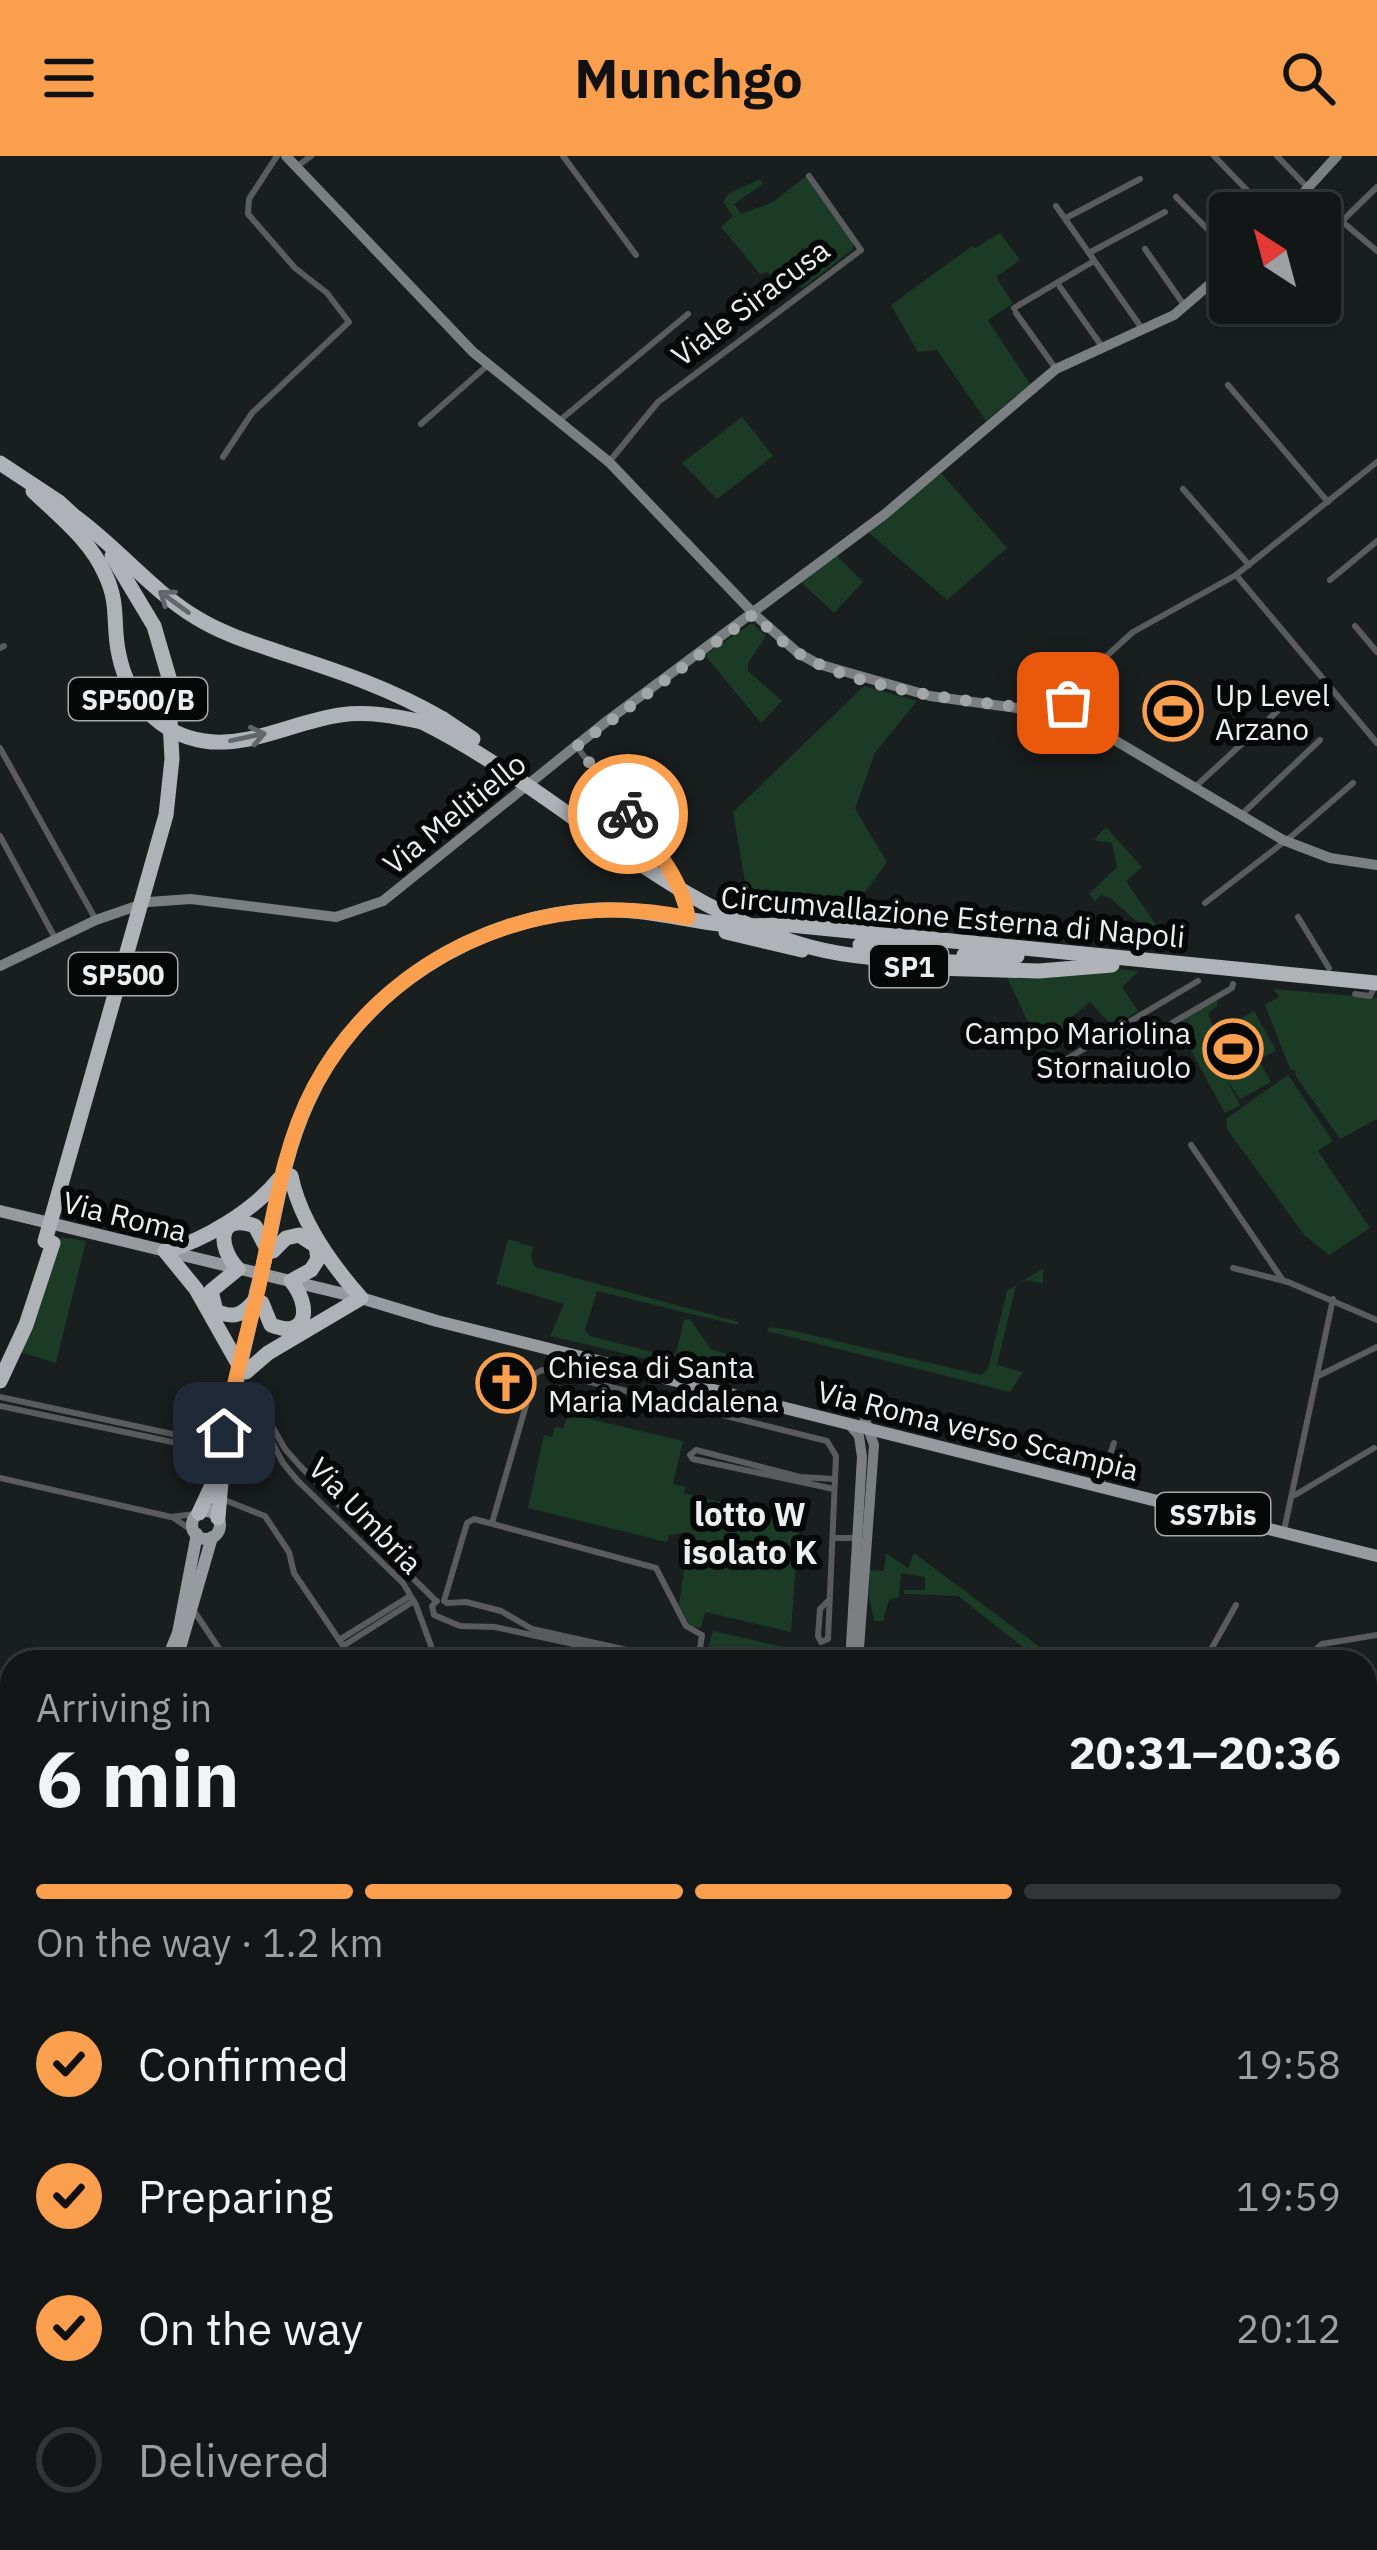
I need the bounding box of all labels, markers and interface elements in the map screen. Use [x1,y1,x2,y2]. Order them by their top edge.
text: Munchgo [574,43,803,113]
icon: menu [36,45,102,111]
icon: search [1275,45,1341,111]
north arrow [1209,192,1341,324]
map controls [1209,192,1341,324]
street label: Viale Siracusa [663,230,837,374]
one-way arrow [158,589,191,615]
pin [1017,652,1119,754]
icon: bag [1035,670,1101,736]
place label: Up Level Arzano [1215,675,1330,748]
road number: SP500/B [69,678,207,720]
sports icon: Up Level Arzano [1142,680,1204,742]
one-way arrow [229,724,267,747]
street label: Via Melitiello [375,743,533,883]
courier [568,754,688,874]
icon: bike [595,781,661,847]
street label: Circumvallazione Esterna di Napoli [719,876,1187,956]
road number: SP1 [870,945,948,987]
road number: SP500 [69,953,177,995]
place label: Campo Mariolina Stornaiuolo [964,1013,1191,1086]
sports icon: Campo Mariolina Stornaiuolo [1202,1018,1264,1080]
street label: Via Roma [59,1182,191,1250]
place label: Chiesa di Santa Maria Maddalena [548,1347,779,1420]
church icon: Chiesa di Santa Maria Maddalena [475,1352,537,1414]
street label: Via Roma verso Scampia [813,1371,1143,1489]
pin [173,1382,275,1484]
icon: home [191,1400,257,1466]
street label: Via Umbria [301,1448,431,1582]
district label: lotto W isolato K [682,1492,818,1573]
road number: SS7bis [1156,1493,1270,1535]
text: Arriving in [36,1682,212,1733]
text: 20:31–20:36 [1069,1723,1341,1781]
text: 6 min [36,1727,240,1828]
text: On the way · 1.2 km [36,1917,383,1968]
icon: check [36,2031,102,2097]
text: Confirmed [138,2035,349,2093]
text: 19:58 [1236,2039,1341,2090]
icon: check [36,2163,102,2229]
text: Preparing [138,2167,333,2225]
text: 19:59 [1236,2171,1341,2222]
icon: check [36,2295,102,2361]
text: On the way [138,2299,363,2357]
text: 20:12 [1236,2303,1341,2354]
text: Delivered [138,2431,330,2489]

